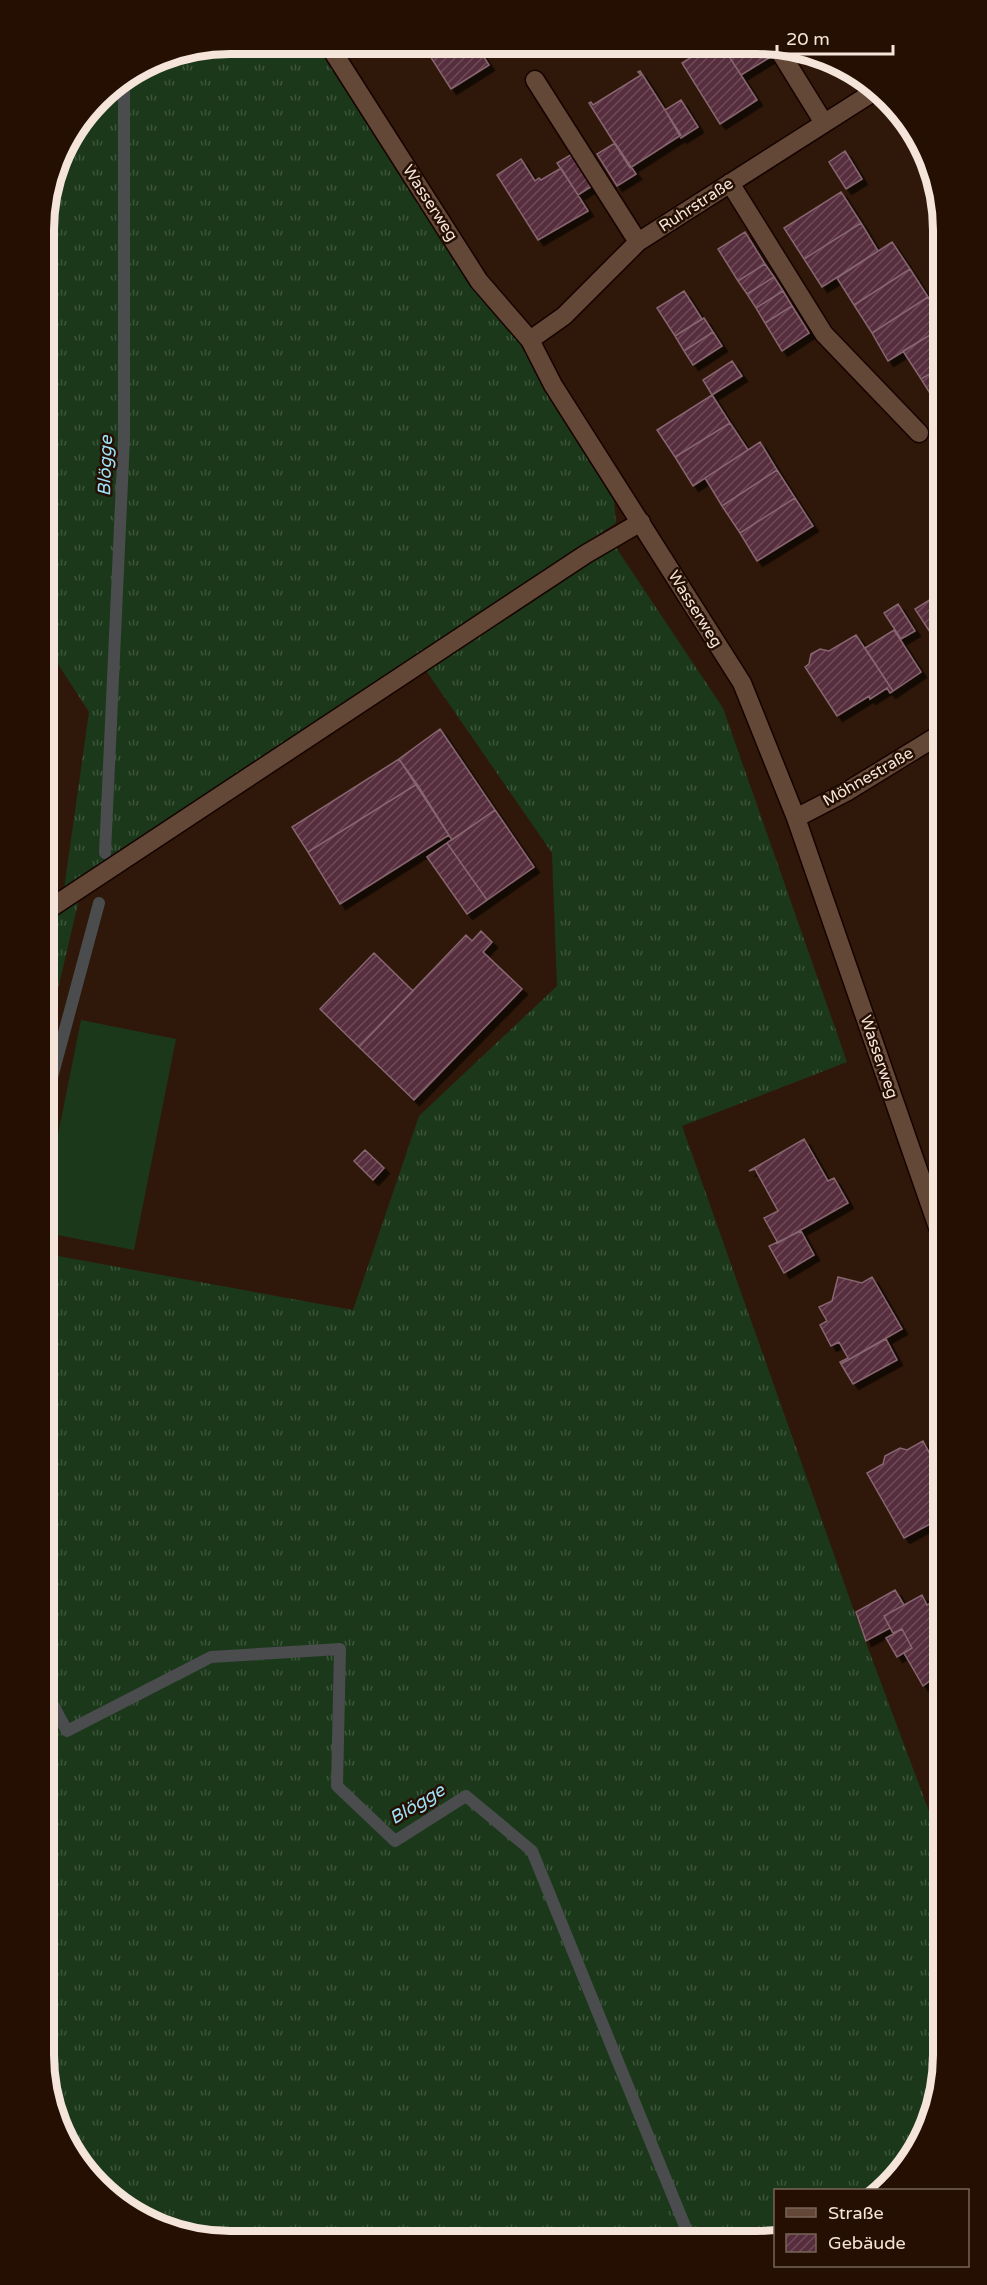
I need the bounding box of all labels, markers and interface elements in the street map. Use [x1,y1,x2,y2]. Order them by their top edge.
scale bar [777,18,892,56]
text: 20 m [786,28,830,50]
street label: Wasserweg [398,161,462,245]
street label: Ruhrstraße [655,174,737,236]
water label: Blögge [93,434,117,497]
street label: Wasserweg [664,567,726,651]
street label: Möhnestraße [819,743,917,811]
street label: Wasserweg [855,1013,903,1101]
water label: Blögge [385,1779,449,1829]
legend [774,2189,969,2267]
text: Straße [828,2202,884,2224]
text: Gebäude [828,2232,906,2254]

